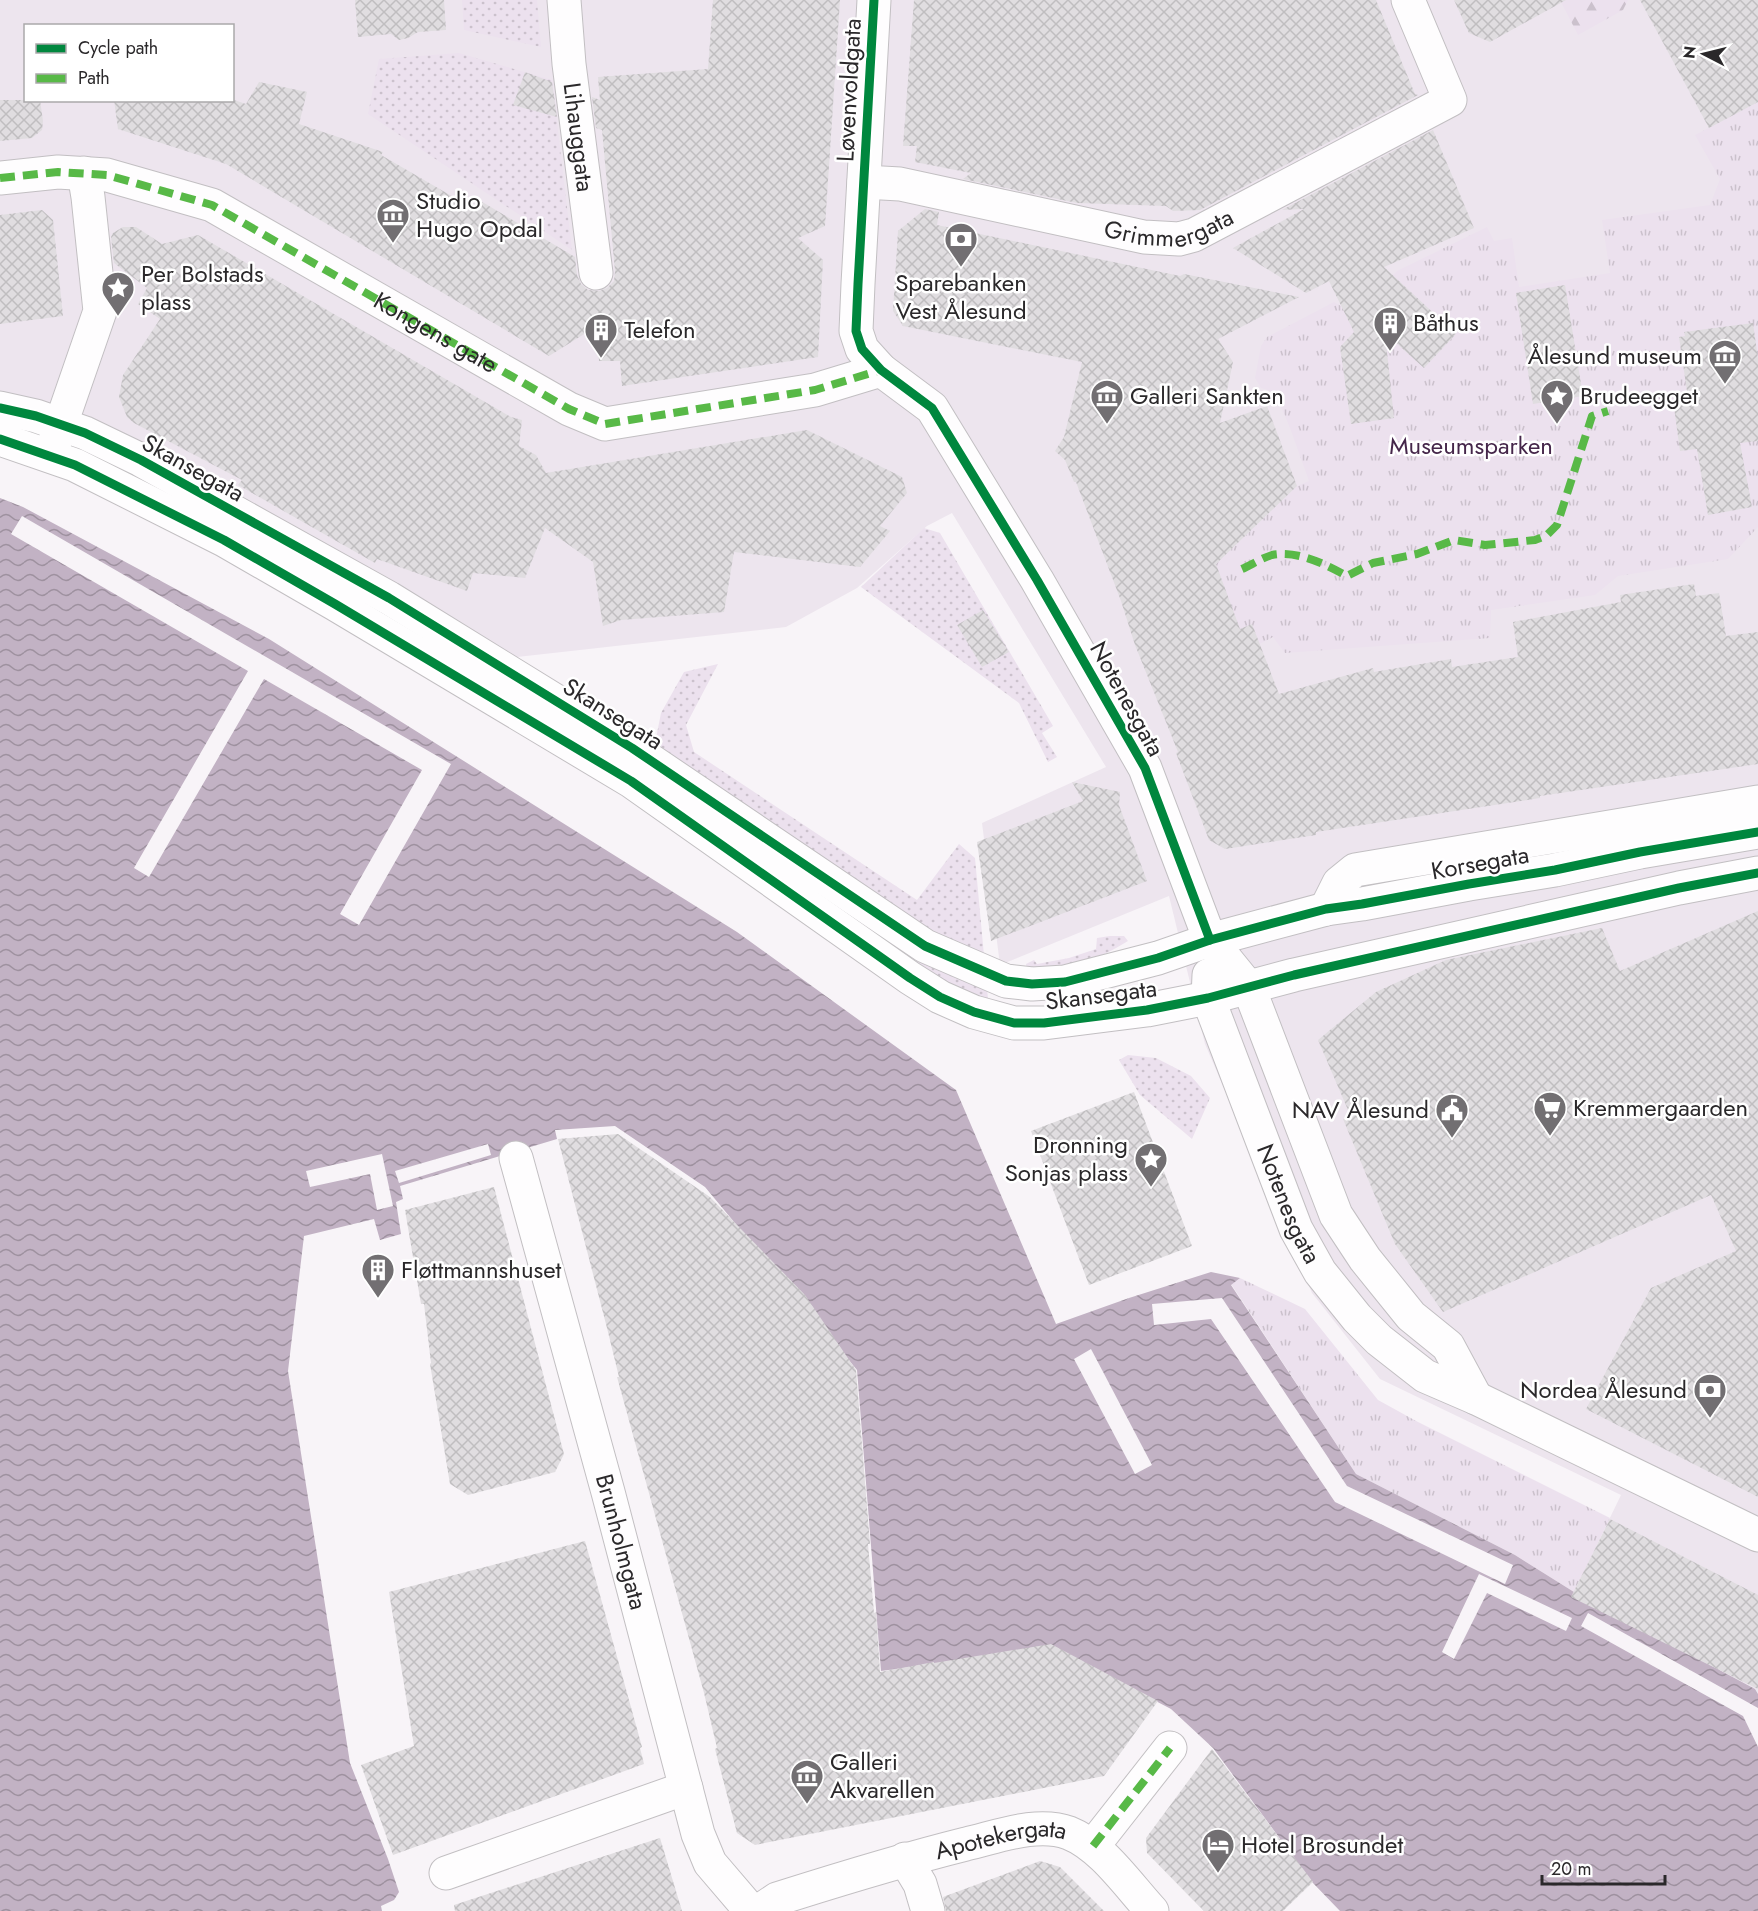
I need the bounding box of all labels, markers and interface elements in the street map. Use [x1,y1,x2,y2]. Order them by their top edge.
street label: Løvenvoldgata [827,17,870,163]
legend [24,24,234,102]
north arrow [1674,24,1734,84]
text: Cycle path [78,35,158,61]
text: N [1677,45,1702,60]
text: Path [78,65,110,91]
street label: Lihauggata [555,80,603,194]
place label: Studio Hugo Opdal [416,183,543,246]
museum icon: Studio Hugo Opdal [375,197,411,244]
street label: Grimmergata [1101,199,1239,257]
bank icon: Sparebanken Vest Ålesund [943,221,979,268]
place label: Per Bolstads plass [141,256,264,319]
place label: Sparebanken Vest Ålesund [895,265,1027,328]
place icon: Per Bolstads plass [100,270,136,317]
street label: Kongens gate [367,283,504,382]
building icon: Båthus [1372,305,1408,352]
place label: Båthus [1413,305,1479,340]
building icon: Telefon [583,312,619,359]
place label: Telefon [624,312,696,347]
place label: Ålesund museum [1528,338,1702,373]
museum icon: Ålesund museum [1707,338,1743,385]
museum icon: Galleri Sankten [1089,378,1125,425]
place label: Galleri Sankten [1130,378,1284,413]
place icon: Brudeegget [1539,378,1575,425]
place label: Brudeegget [1580,378,1698,413]
street label: Skansegata [136,425,251,510]
park label: Museumsparken [1389,428,1553,463]
street label: Notenesgata [1081,635,1174,763]
street label: Skansegata [556,669,670,758]
street label: Korsegata [1428,837,1532,888]
street label: Skansegata [1043,970,1159,1019]
supermarket icon: Kremmergaarden [1532,1090,1568,1137]
place label: Kremmergaarden [1573,1090,1748,1125]
place label: NAV Ålesund [1292,1092,1429,1127]
public building icon: NAV Ålesund [1434,1092,1470,1139]
place label: Dronning Sonjas plass [1005,1127,1128,1190]
street label: Notenesgata [1248,1139,1330,1270]
place icon: Dronning Sonjas plass [1133,1141,1169,1188]
building icon: Fløttmannshuset [360,1252,396,1299]
place label: Fløttmannshuset [401,1252,562,1287]
place label: Nordea Ålesund [1520,1372,1687,1407]
bank icon: Nordea Ålesund [1692,1372,1728,1419]
street label: Brunholmgata [587,1470,656,1614]
place label: Galleri Akvarellen [830,1744,935,1807]
museum icon: Galleri Akvarellen [789,1758,825,1805]
street label: Apotekergata [931,1811,1070,1868]
hotel icon: Hotel Brosundet [1200,1827,1236,1874]
place label: Hotel Brosundet [1241,1827,1403,1862]
scale bar [1542,1848,1665,1886]
text: 20 m [1551,1856,1591,1882]

